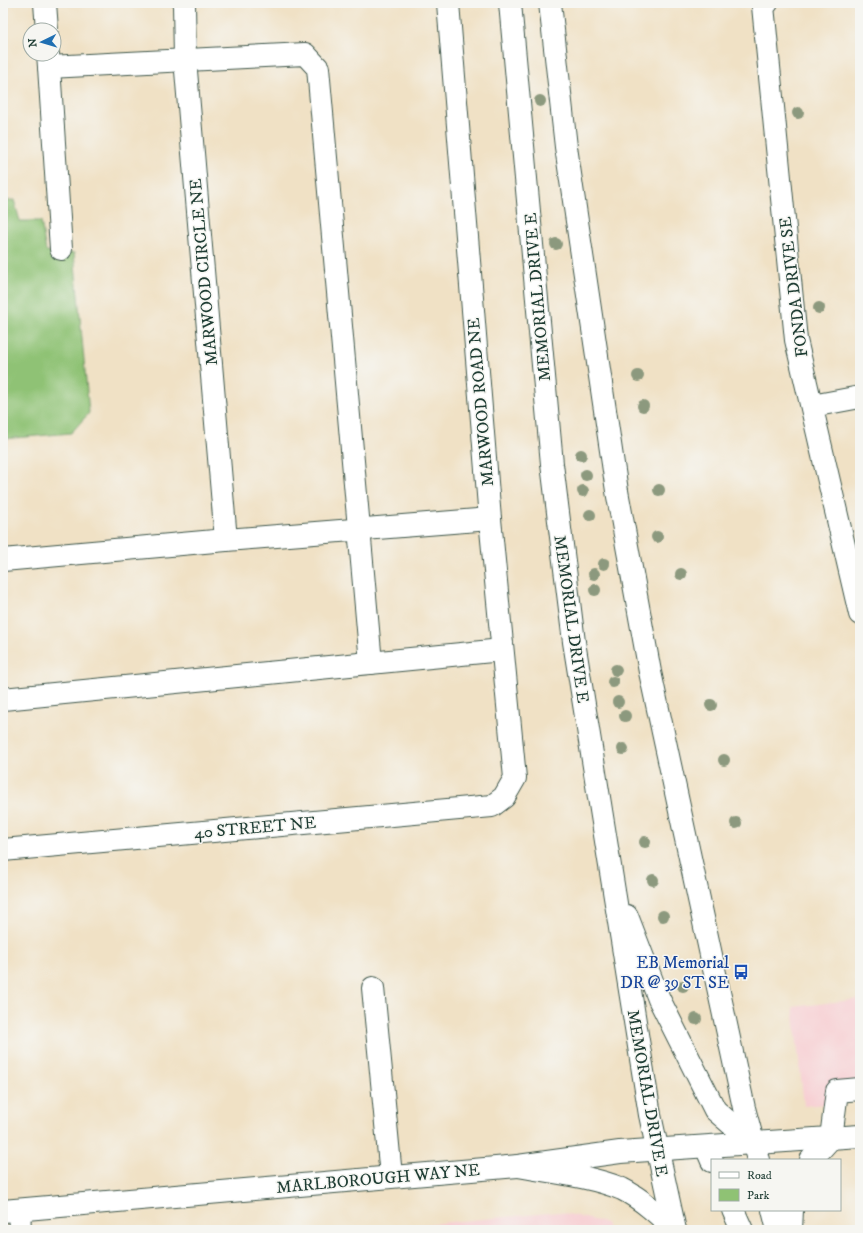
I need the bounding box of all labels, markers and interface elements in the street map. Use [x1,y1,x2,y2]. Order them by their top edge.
north arrow [22,22,62,62]
text: N [26,38,40,48]
street label: MARWOOD CIRCLE NE [185,177,223,366]
street label: MEMORIAL DRIVE E [520,212,556,382]
street label: FONDA DRIVE SE [774,215,814,358]
street label: MARWOOD ROAD NE [463,317,499,487]
street label: MEMORIAL DRIVE E [548,534,594,704]
street label: 40 STREET NE [193,812,317,844]
place label: EB Memorial DR @ 39 ST SE [620,952,729,994]
bus stop icon: EB Memorial DR @ 39 ST SE [732,963,750,981]
street label: MEMORIAL DRIVE E [621,1008,673,1178]
street label: MARLBOROUGH WAY NE [275,1159,481,1199]
legend [711,1159,841,1211]
text: Road [747,1168,772,1183]
text: Park [747,1188,769,1203]

